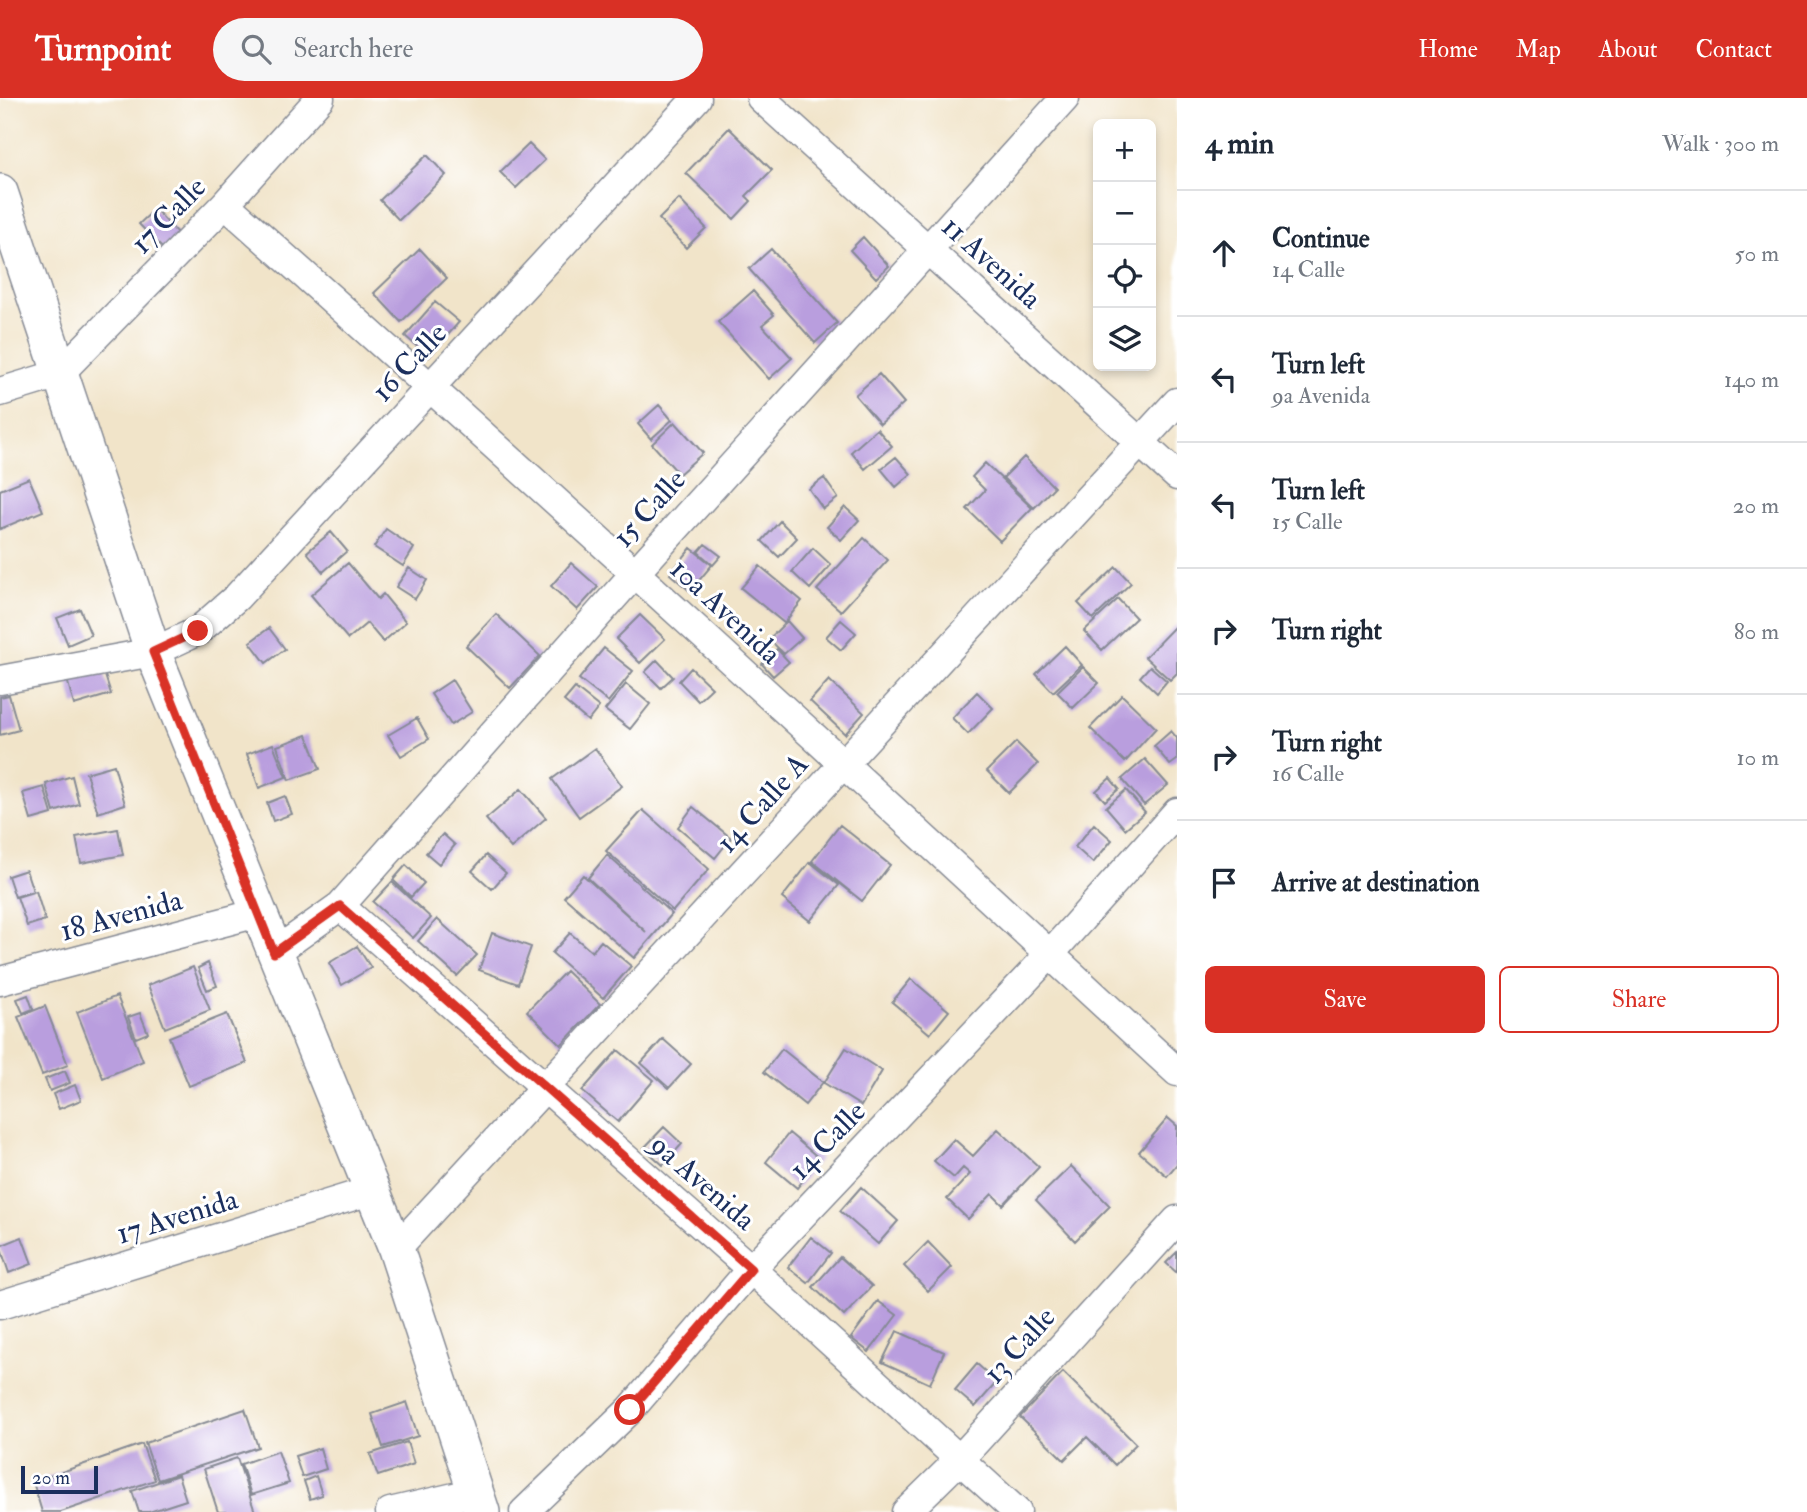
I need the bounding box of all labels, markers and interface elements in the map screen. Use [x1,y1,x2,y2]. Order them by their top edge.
search box [213,18,703,81]
text: Turnpoint [35,29,171,70]
icon: search [237,30,275,68]
text: Search here [293,33,413,65]
text: Home [1418,34,1478,65]
text: Map [1516,34,1561,65]
text: About [1599,34,1658,65]
text: Contact [1696,34,1772,65]
map controls [1093,119,1156,371]
button: + [1093,119,1156,182]
text: 4 min [1205,125,1274,162]
text: Walk · 300 m [1662,129,1779,158]
street label: 17 Calle [123,169,214,262]
button: − [1093,182,1156,245]
street label: 11 Avenida [934,208,1050,317]
text: Continue [1272,223,1370,255]
icon: ahead [1205,234,1243,272]
text: 50 m [1735,239,1779,268]
button: locate [1093,245,1156,308]
text: 14 Calle [1272,255,1345,284]
button: layers [1093,308,1156,371]
street label: 16 Calle [364,315,455,409]
text: Turn left [1272,349,1365,381]
icon: left [1205,360,1243,398]
text: 140 m [1724,365,1779,394]
text: 9a Avenida [1272,381,1370,410]
street label: 15 Calle [605,462,694,555]
text: Turn left [1272,475,1365,507]
icon: left [1205,486,1243,524]
text: 20 m [1733,491,1779,520]
text: 15 Calle [1272,507,1343,536]
street label: 10a Avenida [662,551,789,673]
icon: right [1205,612,1243,650]
route end [182,615,213,646]
text: Turn right [1272,615,1382,647]
text: 80 m [1734,617,1779,646]
text: Turn right [1272,727,1382,759]
icon: right [1205,738,1243,776]
text: 10 m [1736,743,1779,772]
street label: 14 Calle A [708,746,816,861]
text: 16 Calle [1272,759,1344,788]
icon: arrive [1205,864,1243,902]
text: Arrive at destination [1272,867,1480,899]
street label: 18 Avenida [56,881,187,950]
button: Save [1205,966,1485,1033]
button: Share [1499,966,1779,1033]
street label: 14 Calle [781,1093,874,1187]
street label: 9a Avenida [641,1125,764,1239]
street label: 17 Avenida [112,1180,243,1252]
street label: 13 Calle [975,1299,1063,1391]
route start [614,1394,645,1425]
scale bar [21,1463,98,1495]
text: 20 m [32,1466,70,1490]

